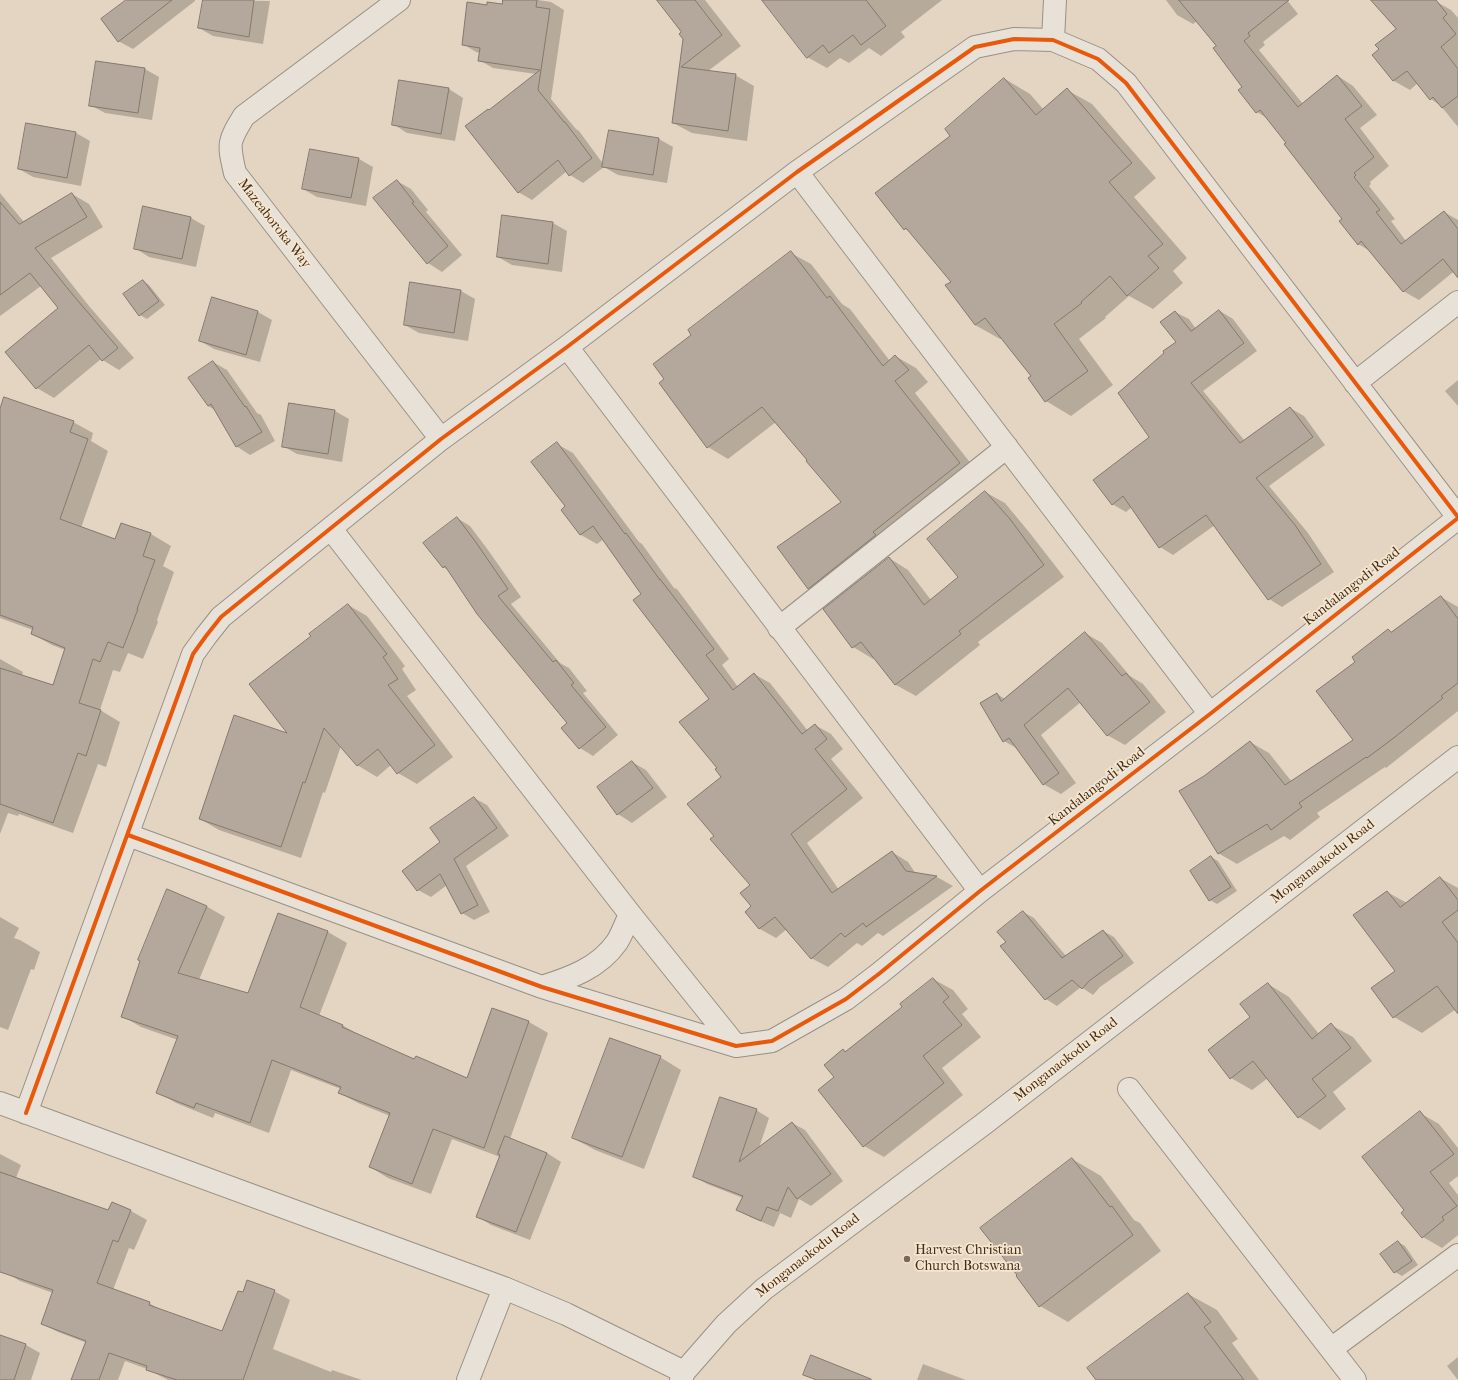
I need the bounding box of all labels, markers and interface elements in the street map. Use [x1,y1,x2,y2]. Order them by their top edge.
street label: Mazeaboroka Way [234,176,314,272]
street label: Kandalangodi Road [1300,544,1404,630]
street label: Kandalangodi Road [1045,744,1149,830]
street label: Monganaokodu Road [1268,816,1378,908]
street label: Monganaokodu Road [1011,1014,1121,1106]
street label: Monganaokodu Road [753,1210,863,1302]
place label: Harvest Christian Church Botswana [915,1243,1022,1276]
marker: Harvest Christian Church Botswana [902,1254,912,1264]

